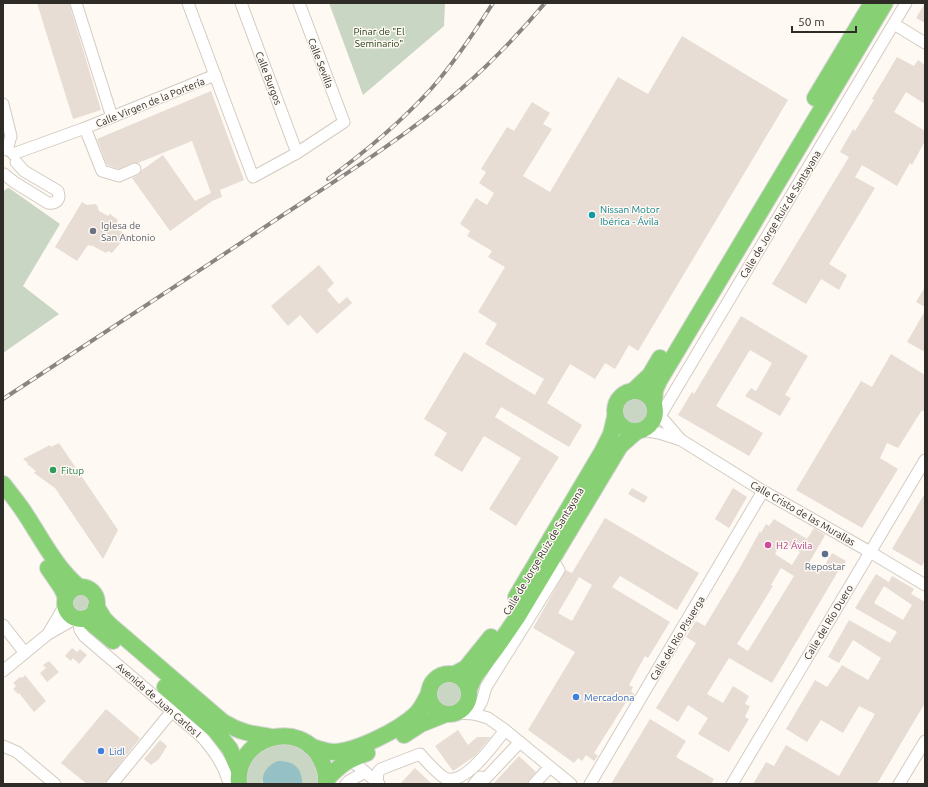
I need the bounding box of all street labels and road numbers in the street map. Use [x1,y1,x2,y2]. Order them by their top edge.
street label: Calle Sevilla [306,37,335,90]
street label: Calle Burgos [253,50,284,106]
street label: Calle Virgen de la Portería [94,76,206,129]
street label: Calle de Jorge Ruiz de Santayana [738,148,823,280]
street label: Calle Cristo de las Murallas [748,479,857,548]
street label: Calle de Jorge Ruiz de Santayana [501,485,586,617]
street label: Calle del Río Duero [802,583,855,662]
street label: Calle del Río Pisuerga [648,594,707,682]
street label: Avenida de Juan Carlos I [114,661,203,740]

